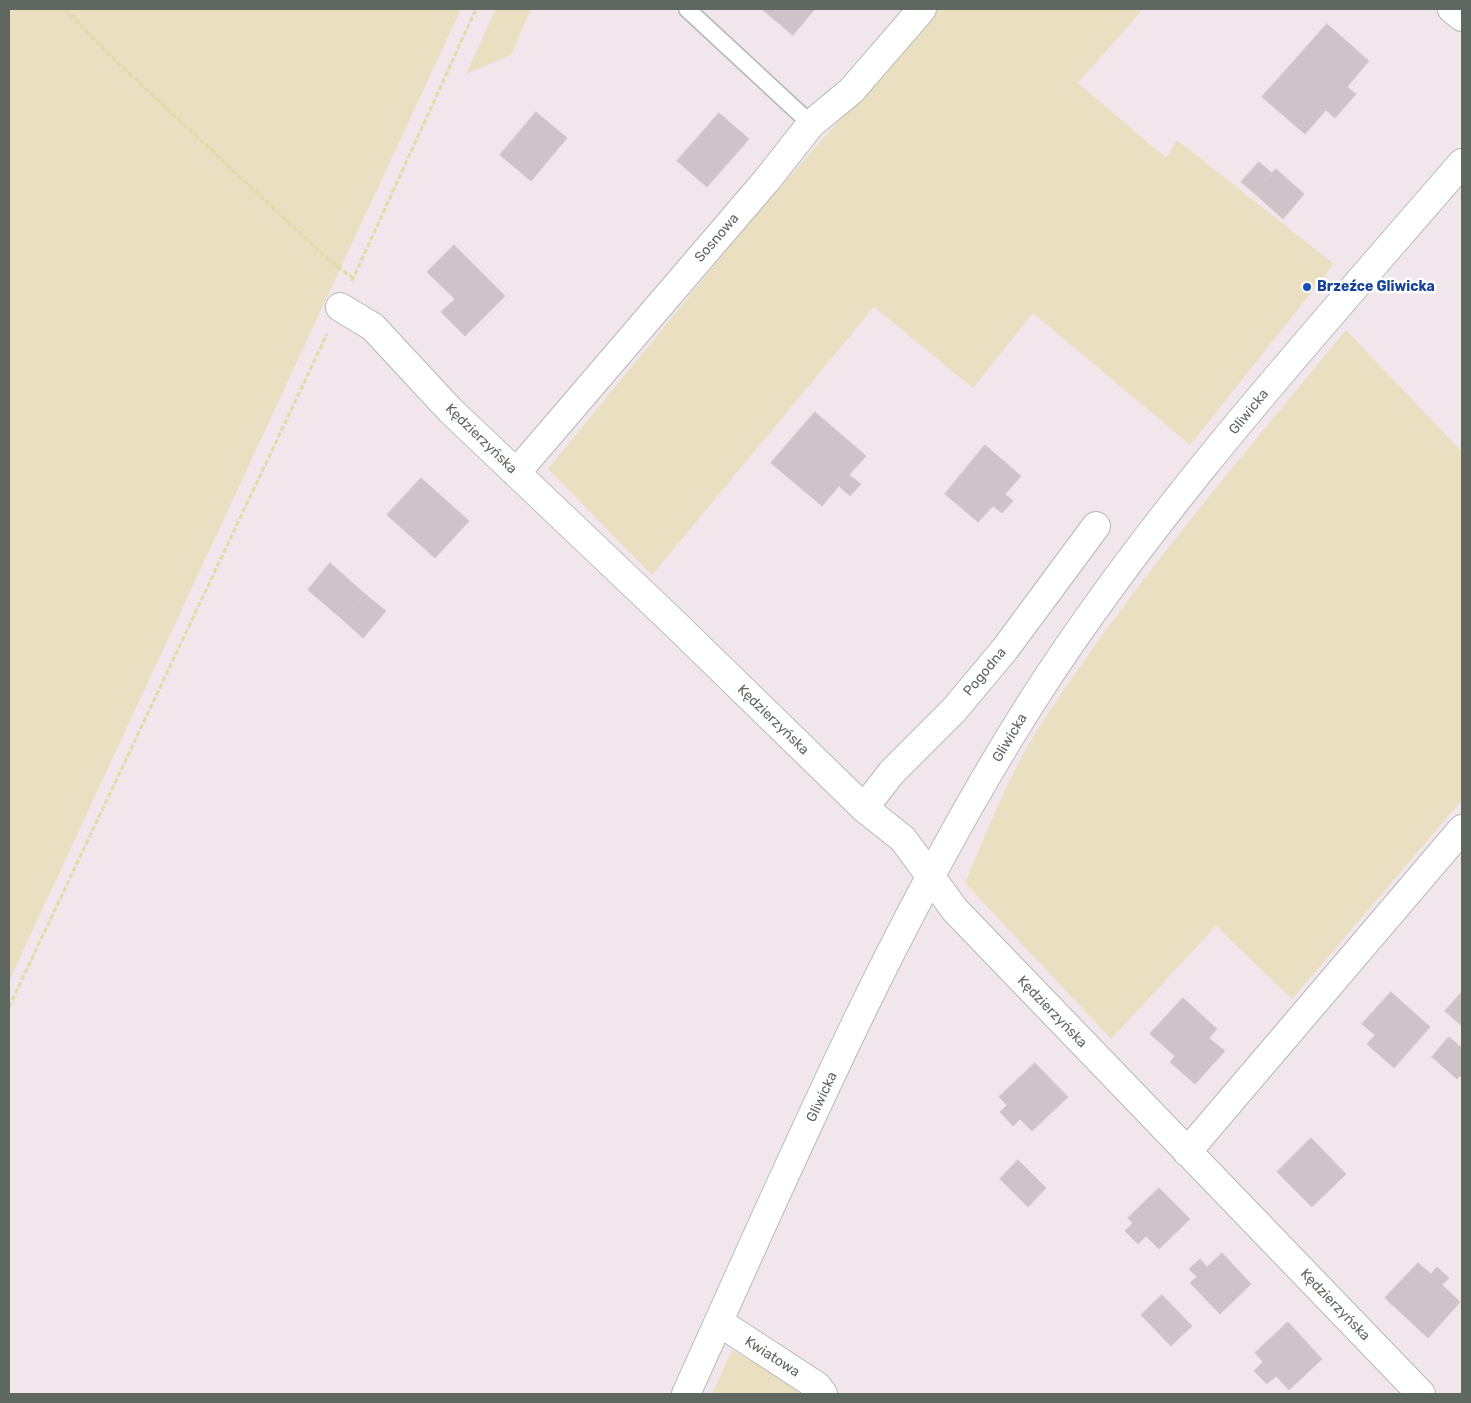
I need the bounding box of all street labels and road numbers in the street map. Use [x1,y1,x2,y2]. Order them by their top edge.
street label: Sosnowa [691,210,743,266]
street label: Gliwicka [1226,386,1272,438]
street label: Kędzierzyńska [442,401,520,477]
street label: Pogodna [960,644,1010,700]
street label: Kędzierzyńska [734,682,812,758]
street label: Gliwicka [989,711,1031,765]
street label: Kędzierzyńska [1014,973,1090,1051]
street label: Gliwicka [803,1069,841,1125]
street label: Kędzierzyńska [1297,1266,1373,1344]
street label: Kwiatowa [741,1333,803,1381]

